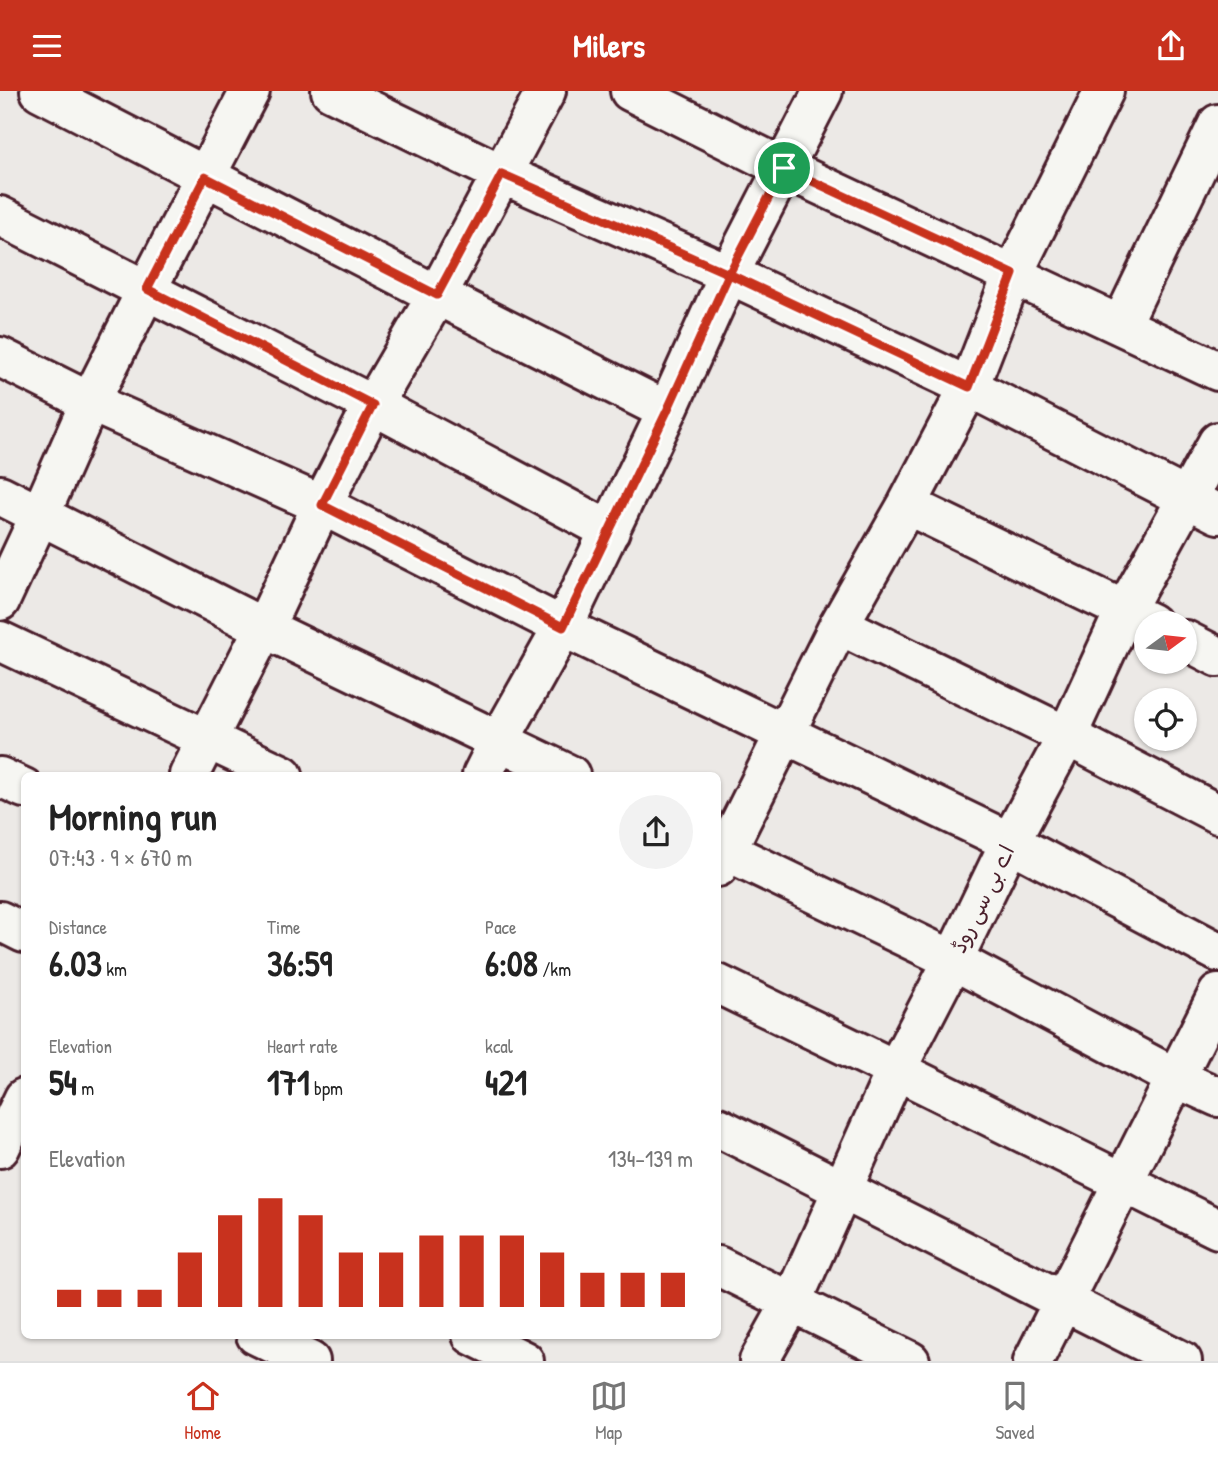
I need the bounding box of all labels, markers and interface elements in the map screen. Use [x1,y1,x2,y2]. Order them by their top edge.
text: Milers [573,24,645,67]
icon: menu [28,27,66,65]
icon: share [1152,27,1190,65]
pin [754,138,814,198]
icon: arrive [765,149,803,187]
north arrow [1134,611,1197,674]
map controls [1134,611,1197,751]
button: locate [1134,688,1197,751]
text: Morning run [49,790,217,842]
button: share [619,795,693,869]
street label: اے بی سی روڈ [944,840,1021,958]
text: 07:43 · 9 × 670 m [49,842,192,873]
text: Distance [49,914,107,940]
text: Time [267,914,301,940]
text: Pace [485,914,517,940]
text: 6.03 [49,940,102,987]
text: 36:59 [267,940,332,987]
text: 6:08 [485,940,538,987]
text: km [102,956,127,982]
text: /km [538,956,571,982]
text: Elevation [49,1033,112,1059]
text: Heart rate [267,1033,338,1059]
text: kcal [485,1033,513,1059]
text: 54 [49,1059,77,1106]
text: 171 [267,1059,310,1106]
text: 421 [485,1059,527,1106]
text: m [77,1075,94,1101]
text: bpm [310,1075,343,1101]
text: Elevation [49,1143,125,1174]
text: 134–139 m [608,1143,693,1174]
tab: Home [184,1377,222,1445]
tab: Map [590,1377,628,1445]
tab: Saved [995,1377,1034,1445]

